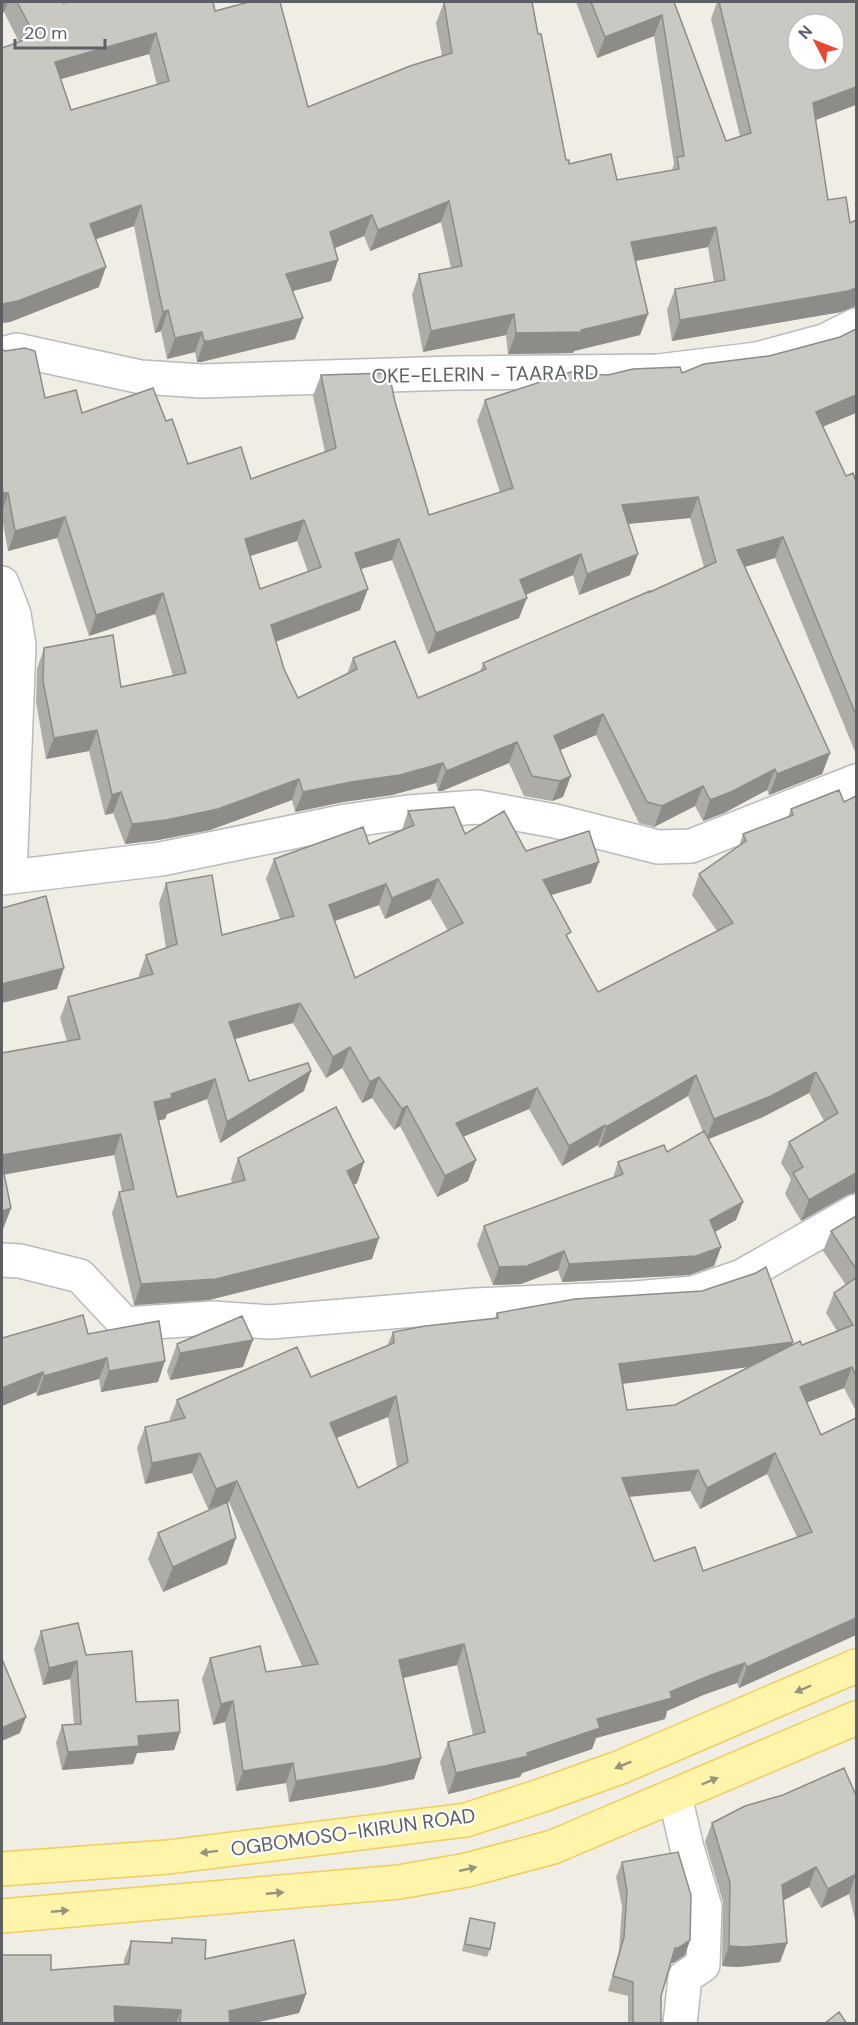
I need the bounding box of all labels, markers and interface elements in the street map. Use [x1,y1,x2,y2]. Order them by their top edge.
scale bar [15,12,105,50]
north arrow [786,12,846,72]
text: 20 m [24,21,67,45]
text: N [794,21,817,44]
street label: OKE-ELERIN - TAARA RD [371,359,599,389]
one-way arrow [793,1684,811,1694]
one-way arrow [614,1760,632,1770]
one-way arrow [701,1775,719,1785]
street label: OGBOMOSO-IKIRUN ROAD [229,1802,477,1862]
one-way arrow [199,1848,218,1857]
one-way arrow [459,1864,478,1873]
one-way arrow [266,1888,285,1898]
one-way arrow [50,1907,69,1916]

